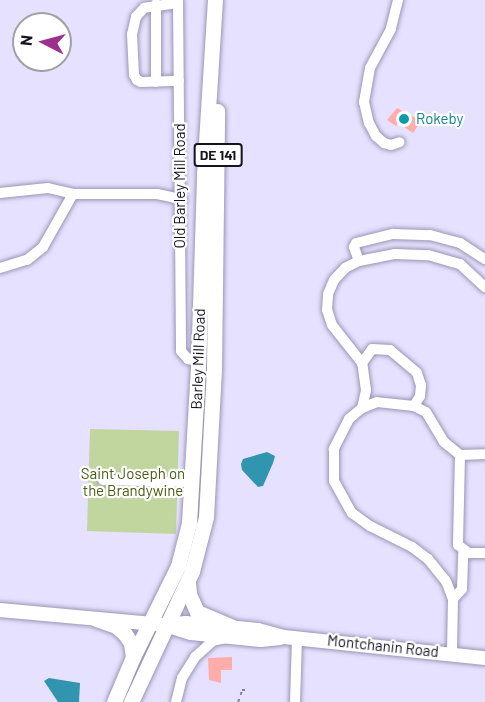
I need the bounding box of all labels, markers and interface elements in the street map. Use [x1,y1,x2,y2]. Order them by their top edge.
north arrow [12,12,72,72]
text: N [16,34,36,47]
place label: Rokeby [416,110,464,128]
marker: Rokeby [397,112,411,126]
street label: Old Barley Mill Road [171,123,189,249]
road number: DE 141 [192,144,244,166]
street label: Barley Mill Road [187,308,209,410]
park label: Saint Joseph on the Brandywine [81,464,185,499]
street label: Montchanin Road [326,631,440,661]

